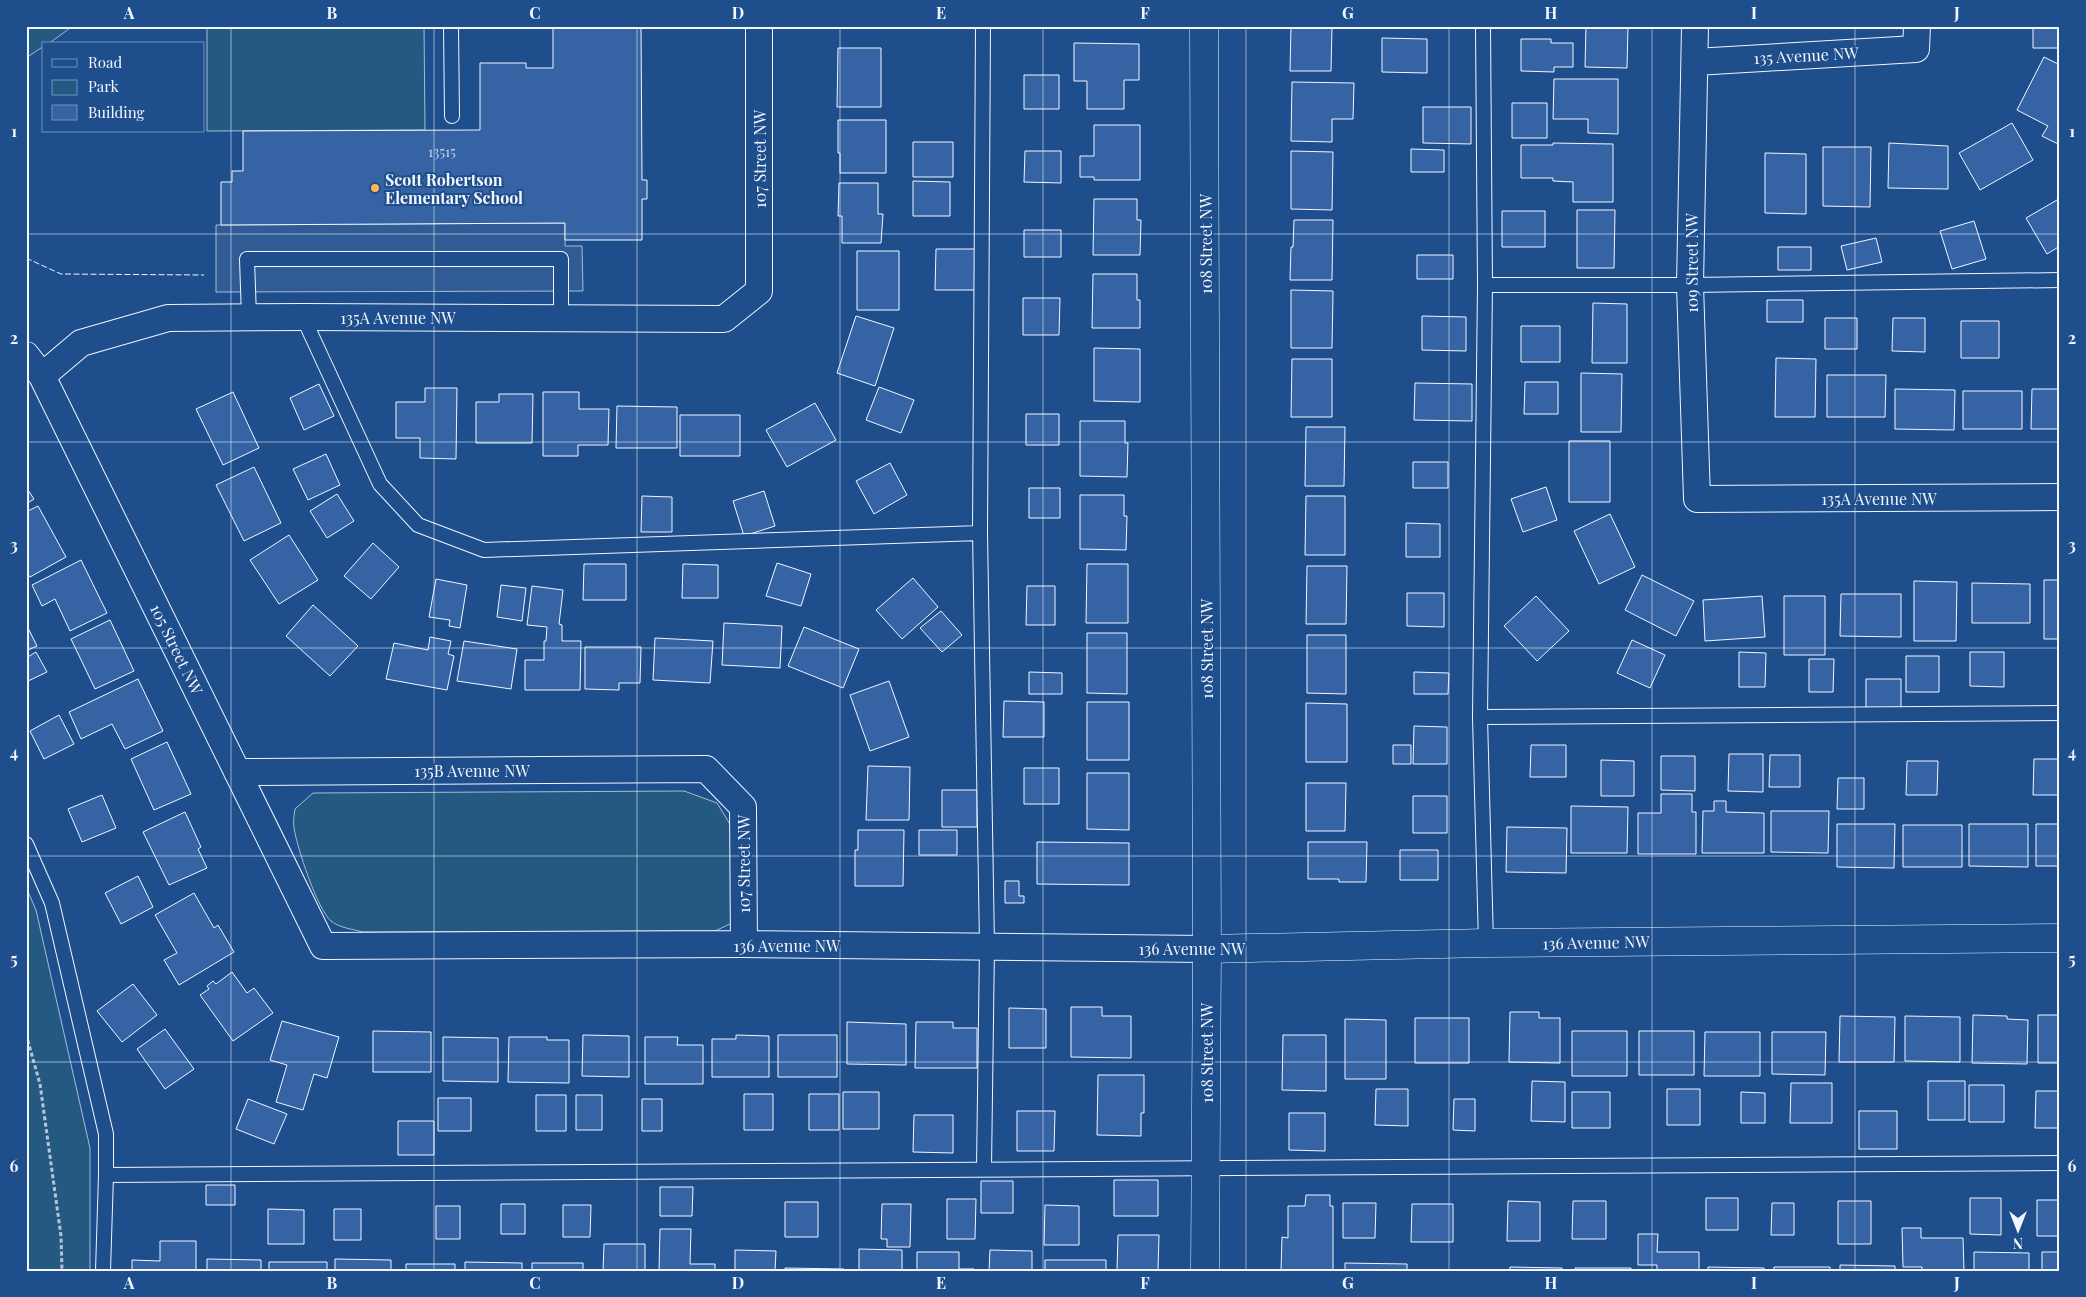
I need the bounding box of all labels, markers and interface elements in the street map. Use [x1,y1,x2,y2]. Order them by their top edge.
text: A [123,2,135,23]
text: B [327,2,338,23]
text: C [529,2,541,23]
text: D [732,2,744,23]
text: E [936,2,946,23]
text: F [1140,2,1150,23]
text: G [1342,2,1354,23]
text: H [1545,2,1558,23]
text: I [1751,2,1757,23]
text: J [1953,2,1960,23]
legend [42,42,205,132]
street label: 135 Avenue NW [1753,42,1860,68]
text: Road [88,52,122,72]
text: Park [88,76,120,96]
text: Building [88,102,145,122]
street label: 107 Street NW [749,109,770,208]
text: 1 [11,120,17,141]
text: 1 [2069,120,2075,141]
house number: 13515 [428,142,456,161]
place label: Scott Robertson Elementary School [385,169,523,208]
marker: Scott Robertson Elementary School [369,182,381,194]
street label: 108 Street NW [1195,193,1216,294]
street label: 109 Street NW [1681,212,1702,313]
street label: 135A Avenue NW [340,307,456,328]
text: 2 [10,327,18,348]
text: 2 [2068,327,2076,348]
street label: 135A Avenue NW [1821,488,1937,509]
text: 3 [10,534,18,555]
text: 3 [2068,534,2076,555]
street label: 108 Street NW [1196,598,1217,699]
street label: 105 Street NW [146,600,208,698]
text: 4 [10,741,18,762]
text: 4 [2068,741,2076,762]
street label: 135B Avenue NW [414,760,530,781]
street label: 107 Street NW [733,814,754,913]
street label: 136 Avenue NW [1542,931,1650,953]
street label: 136 Avenue NW [733,935,841,956]
street label: 136 Avenue NW [1138,938,1246,959]
text: 5 [10,948,18,969]
text: 5 [2068,948,2076,969]
street label: 108 Street NW [1196,1002,1217,1103]
text: 6 [10,1155,19,1176]
text: 6 [2068,1155,2077,1176]
north arrow [1994,1204,2044,1254]
text: N [2013,1234,2023,1253]
text: A [123,1272,135,1293]
text: B [327,1272,338,1293]
text: C [529,1272,541,1293]
text: D [732,1272,744,1293]
text: E [936,1272,946,1293]
text: F [1140,1272,1150,1293]
text: G [1342,1272,1354,1293]
text: H [1545,1272,1558,1293]
text: I [1751,1272,1757,1293]
text: J [1953,1272,1960,1293]

